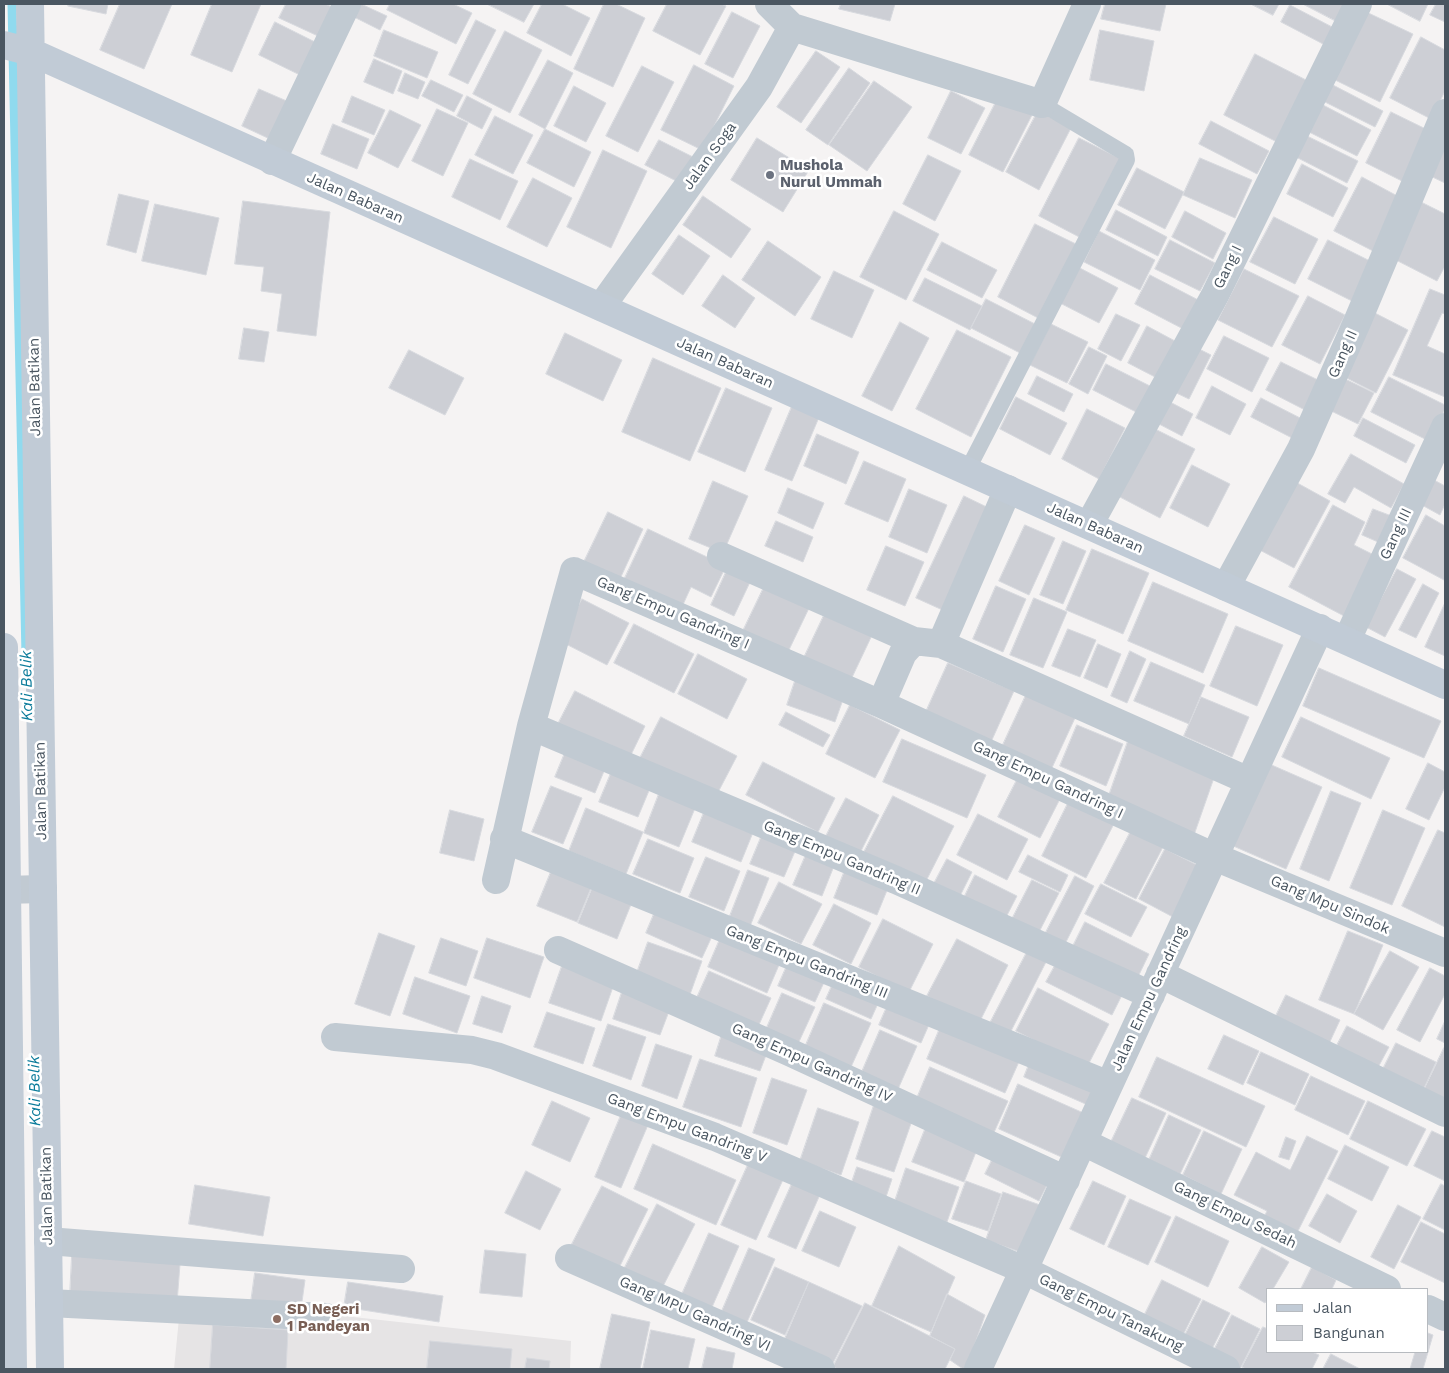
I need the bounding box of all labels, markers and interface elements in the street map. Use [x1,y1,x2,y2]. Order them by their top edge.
street label: Jalan Soga [679,119,741,193]
place label: Mushola Nurul Ummah [780,157,882,192]
street label: Jalan Babaran [304,169,406,227]
marker: Mushola Nurul Ummah [764,169,776,181]
street label: Gang I [1210,242,1246,292]
street label: Gang II [1324,327,1362,381]
street label: Jalan Babaran [674,334,776,392]
street label: Jalan Batikan [25,338,45,436]
street label: Jalan Babaran [1044,499,1146,557]
street label: Gang III [1376,505,1416,563]
street label: Gang Empu Gandring I [594,573,752,653]
water label: Kali Belik [17,650,37,722]
street label: Gang Empu Gandring I [970,737,1126,823]
street label: Jalan Batikan [31,742,51,840]
street label: Gang Empu Gandring II [761,817,923,899]
street label: Gang Mpu Sindok [1268,872,1392,938]
street label: Gang Empu Gandring III [723,921,891,1003]
street label: Jalan Empu Gandring [1108,924,1190,1074]
street label: Gang Empu Gandring IV [729,1019,895,1107]
water label: Kali Belik [25,1055,45,1127]
street label: Gang Empu Gandring V [605,1089,769,1167]
street label: Jalan Batikan [37,1147,57,1245]
street label: Gang Empu Sedah [1170,1177,1300,1253]
street label: Gang Empu Tanakung [1036,1270,1186,1356]
street label: Gang MPU Gandring VI [616,1272,774,1356]
legend [1266,1288,1429,1353]
text: Jalan [1313,1299,1352,1317]
place label: SD Negeri 1 Pandeyan [287,1301,370,1336]
marker: SD Negeri 1 Pandeyan [271,1313,283,1325]
text: Bangunan [1313,1324,1385,1342]

